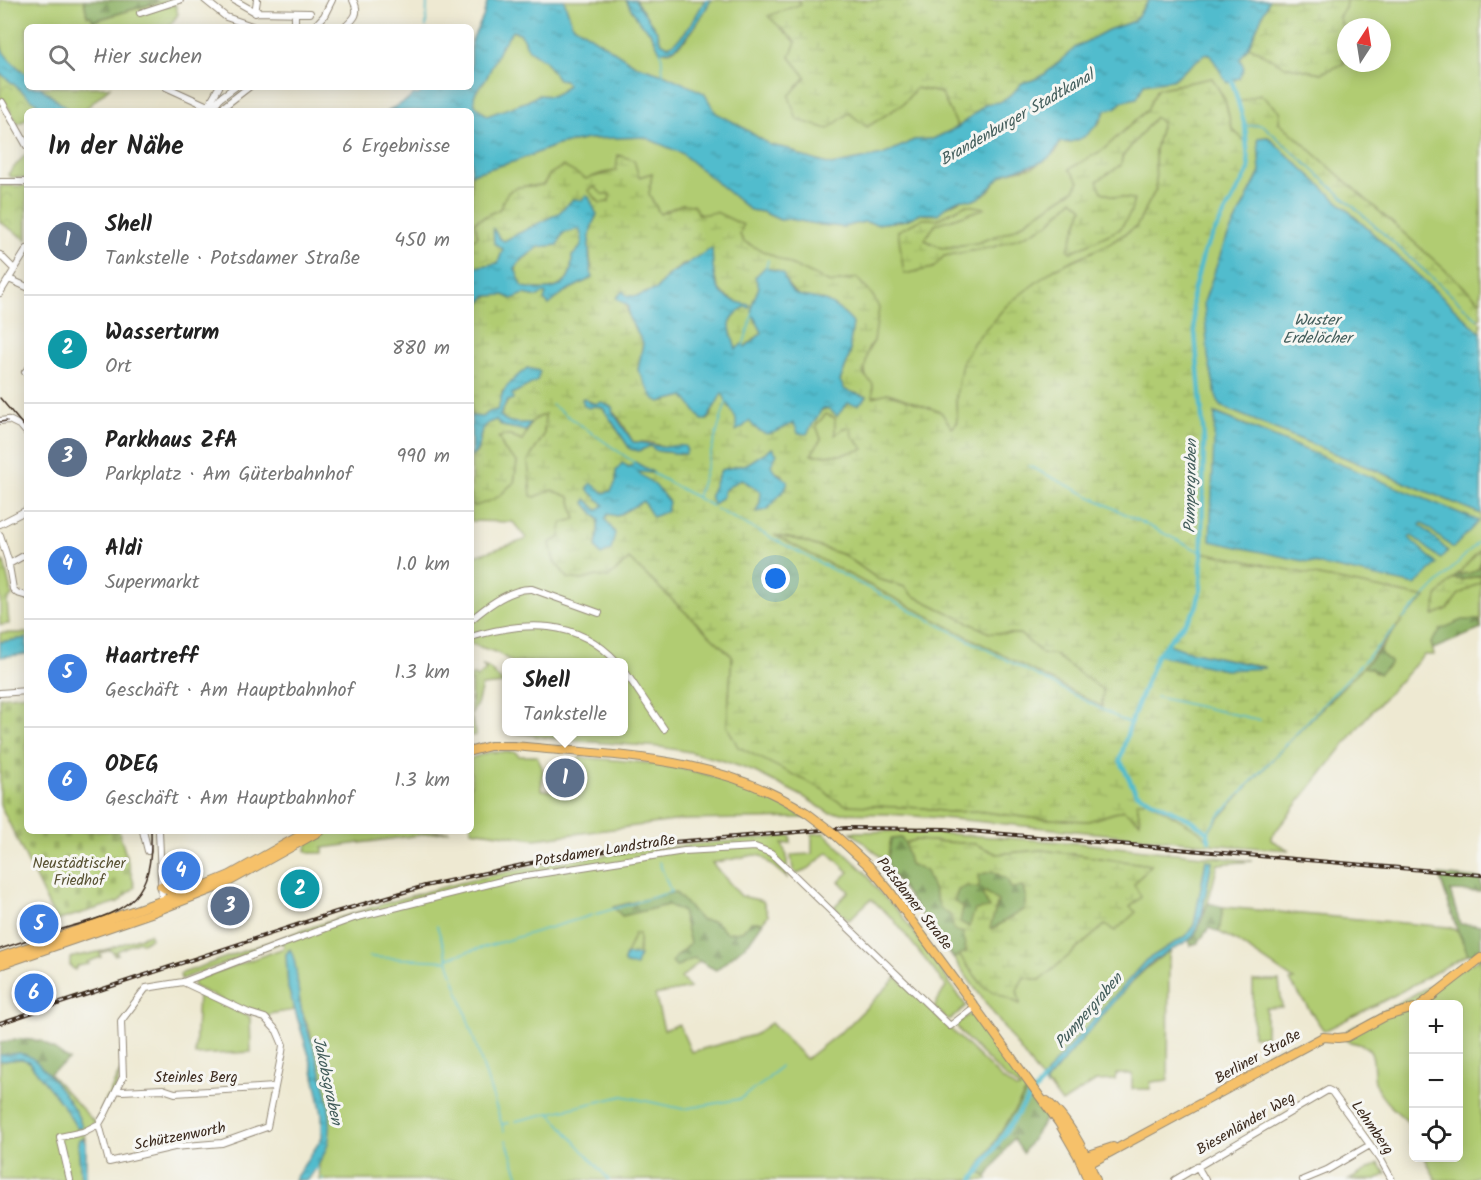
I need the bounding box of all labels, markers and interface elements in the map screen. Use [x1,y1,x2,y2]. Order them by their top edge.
north arrow [1337,18,1391,72]
search box [24,24,474,90]
text: Hier suchen [93,40,202,75]
icon: search [45,41,78,74]
water label: Brandenburger Stadtkanal [935,62,1101,172]
text: In der Nähe [48,126,184,168]
text: 6 Ergebnisse [342,131,450,163]
text: Shell [105,208,152,243]
text: 1 [64,225,71,257]
text: 450 m [394,225,450,257]
text: Tankstelle · Potsdamer Straße [105,243,360,275]
water label: Wuster Erdelöcher [1282,308,1355,351]
text: Wasserturm [105,316,219,351]
text: 2 [62,333,73,365]
text: 880 m [392,333,450,365]
text: Ort [105,351,132,383]
text: Parkhaus ZfA [105,424,238,459]
water label: Pumpergraben [1178,437,1204,533]
text: 3 [62,441,73,473]
text: 990 m [397,441,450,473]
text: Parkplatz · Am Güterbahnhof [105,459,352,491]
text: Aldi [105,532,142,567]
text: 4 [62,549,73,581]
text: 1.0 km [396,549,450,581]
your location [761,564,790,593]
text: Supermarkt [105,567,199,599]
text: Haartreff [105,640,198,675]
text: 5 [62,657,73,689]
text: 1.3 km [394,657,450,689]
popup [502,658,628,736]
text: Shell [523,664,570,699]
text: Geschäft · Am Hauptbahnhof [105,675,354,707]
text: Tankstelle [523,699,607,731]
text: ODEG [105,748,159,783]
pin: 1 [546,756,584,800]
text: 6 [62,765,73,797]
text: 1.3 km [394,765,450,797]
text: Geschäft · Am Hauptbahnhof [105,783,354,815]
street label: Potsdamer Landstraße [533,828,677,874]
pin: 4 [162,848,201,894]
park label: Neustädtischer Friedhof [32,852,127,893]
street label: Potsdamer Straße [870,852,958,956]
pin: 2 [280,866,320,912]
pin: 3 [210,884,250,928]
pin: 5 [20,902,58,946]
water label: Pumpergraben [1049,966,1130,1055]
pin: 6 [15,970,54,1016]
map controls [1409,1000,1463,1162]
button: + [1409,1000,1463,1054]
street label: Berliner Straße [1210,1023,1306,1091]
water label: Jakobsgraben [305,1035,349,1129]
button: − [1409,1054,1463,1108]
street label: Steinles Berg [154,1066,238,1090]
street label: Biesenländer Weg [1192,1086,1300,1162]
street label: Lehmberg [1344,1096,1400,1160]
button: locate [1409,1108,1463,1162]
street label: Schützenworth [132,1116,228,1158]

